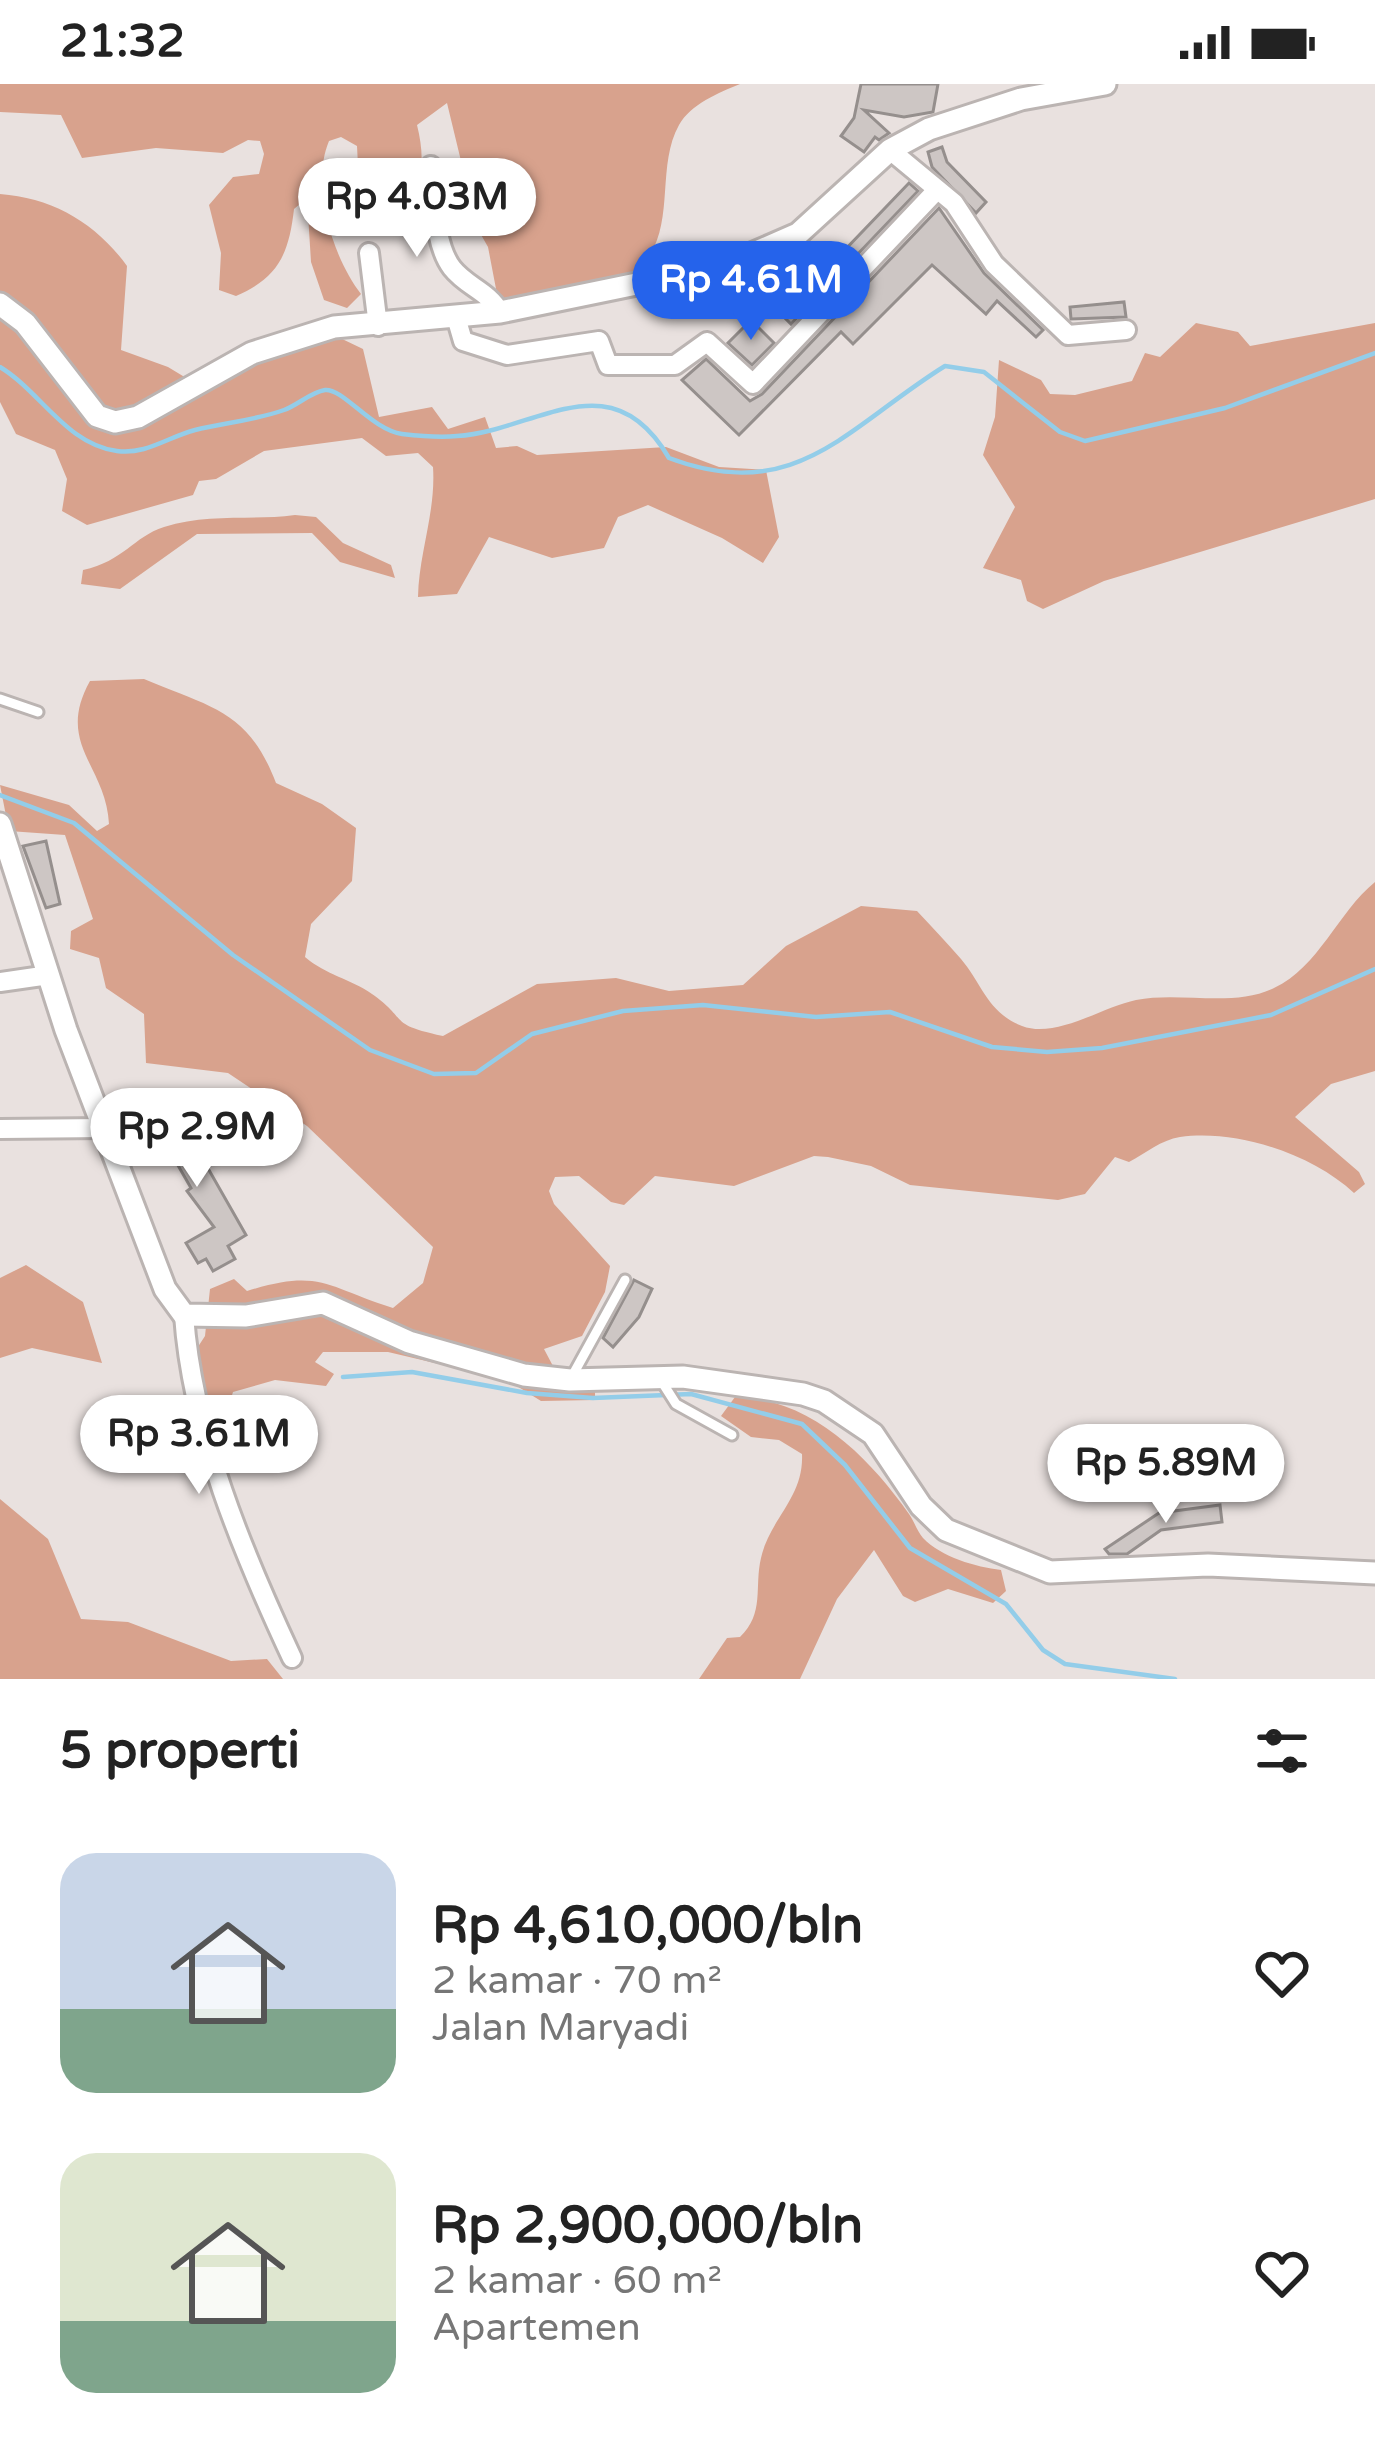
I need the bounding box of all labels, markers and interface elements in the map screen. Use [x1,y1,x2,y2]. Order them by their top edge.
text: 21:32 [60,15,185,69]
pin: Rp 4.03M [293,158,541,260]
text: Rp 4.03M [325,173,509,220]
pin: Rp 4.61M [627,241,875,343]
text: Rp 4.61M [659,256,843,303]
pin: Rp 2.9M [86,1088,308,1190]
text: Rp 2.9M [117,1103,277,1150]
pin: Rp 3.61M [75,1395,323,1497]
text: Rp 3.61M [107,1410,291,1457]
pin: Rp 5.89M [1042,1424,1290,1526]
text: Rp 5.89M [1074,1439,1258,1486]
icon: filters [1249,1718,1315,1784]
text: 5 properti [60,1720,300,1782]
text: Rp 4,610,000/bln [432,1895,863,1957]
icon: home [156,1901,300,2045]
icon: heart [1249,1940,1315,2006]
text: 2 kamar · 70 m² [432,1957,722,2004]
text: Jalan Maryadi [432,2004,689,2051]
text: Rp 2,900,000/bln [432,2195,863,2257]
icon: home [156,2201,300,2345]
icon: heart [1249,2240,1315,2306]
text: 2 kamar · 60 m² [432,2257,722,2304]
text: Apartemen [432,2304,641,2351]

